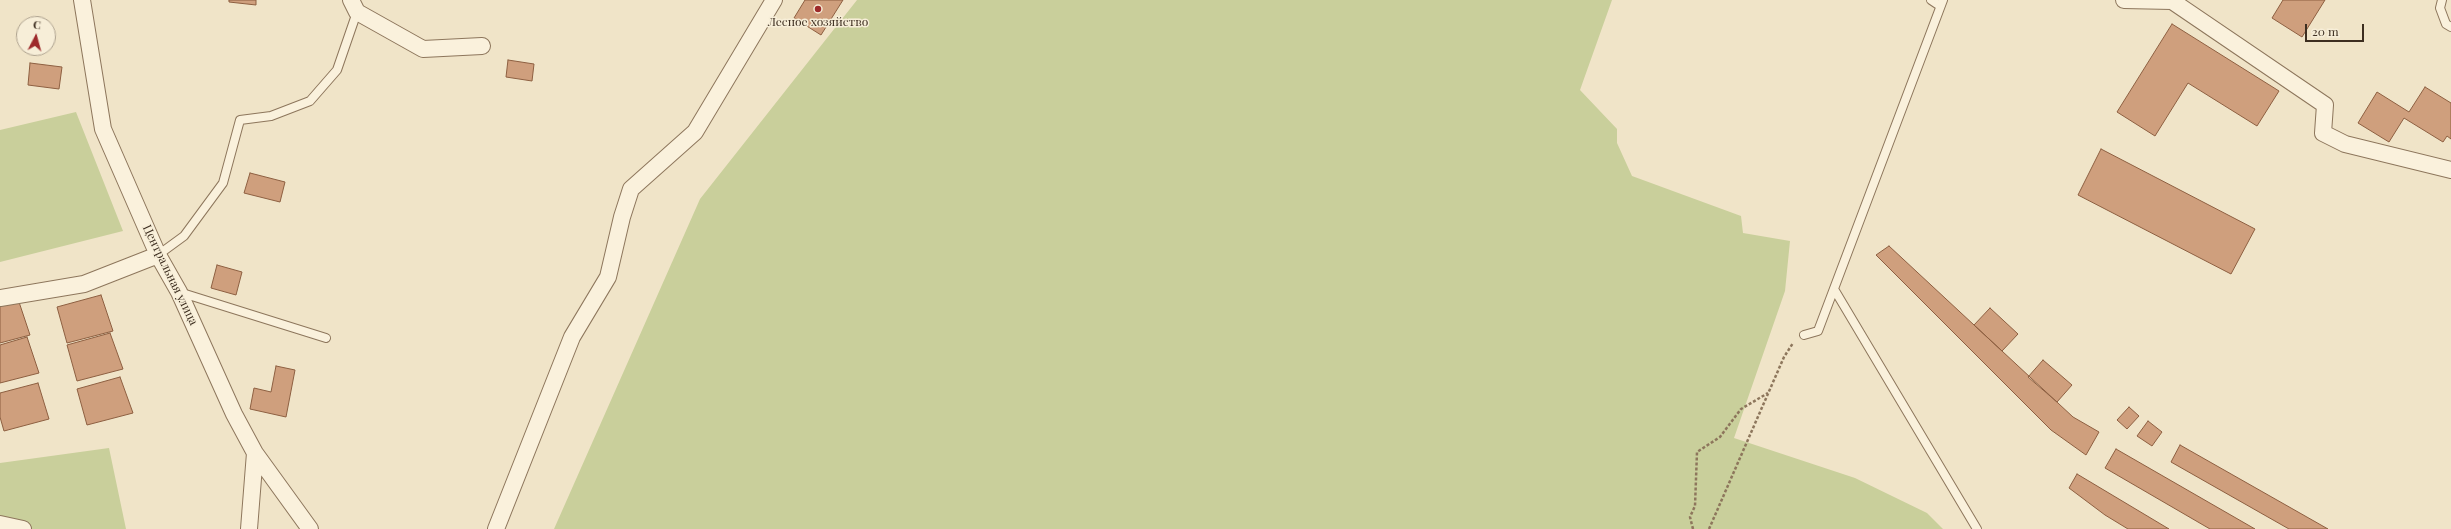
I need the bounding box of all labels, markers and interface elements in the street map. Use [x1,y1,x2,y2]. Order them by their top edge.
marker: Лесное хозяйство [813,4,823,14]
place label: Лесное хозяйство [768,15,868,29]
north arrow [16,16,56,56]
scale bar [2307,16,2366,42]
text: С [33,17,42,32]
text: 20 m [2312,23,2339,39]
street label: Центральная улица [139,222,201,328]

